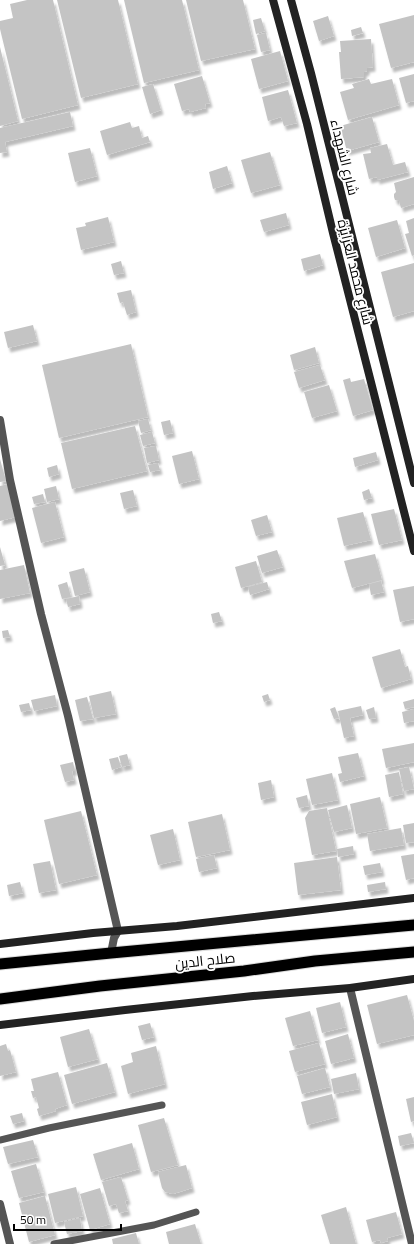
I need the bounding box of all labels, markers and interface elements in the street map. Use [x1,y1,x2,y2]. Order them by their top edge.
street label: شارع الشهداء [325,117,365,197]
street label: شارع محمد العزايزة [333,217,379,327]
street label: صلاح الدين [174,946,236,974]
scale bar [14,1206,121,1232]
text: 50 m [20,1210,46,1229]

